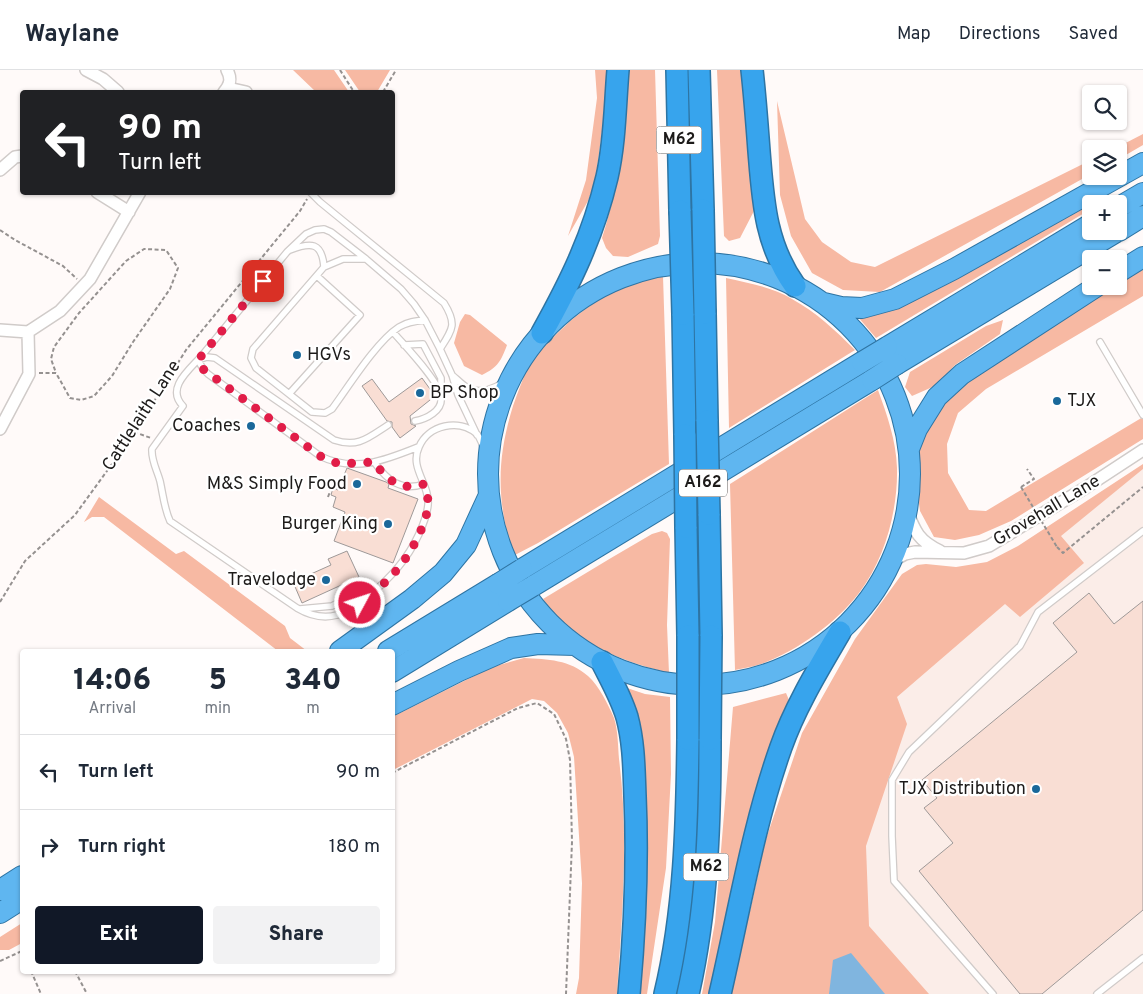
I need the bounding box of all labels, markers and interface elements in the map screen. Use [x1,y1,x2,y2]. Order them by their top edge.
text: Waylane [25,20,119,50]
text: Map [897,23,931,46]
text: Directions [959,23,1041,46]
text: Saved [1069,23,1118,46]
map controls [1082,85,1127,295]
button: search [1082,85,1127,130]
text: 90 m [118,107,202,151]
icon: left [35,110,100,175]
road number: M62 [656,126,702,154]
button: layers [1082,140,1127,185]
text: Turn left [118,150,201,177]
button: + [1082,195,1127,240]
button: − [1082,250,1127,295]
pin [242,260,284,302]
icon: arrive [249,267,277,295]
place label: HGVs [307,344,351,367]
marker: HGVs [291,349,303,361]
street label: Cattlelaith Lane [98,356,186,476]
place label: BP Shop [430,382,499,405]
marker: BP Shop [414,387,426,399]
place label: TJX [1067,390,1096,413]
marker: TJX [1051,395,1063,407]
place label: Coaches [172,415,241,438]
marker: Coaches [245,420,257,432]
road number: A162 [679,469,727,496]
street label: Grovehall Lane [989,470,1105,552]
place label: M&S Simply Food [207,473,347,496]
marker: M&S Simply Food [351,478,363,490]
place label: Burger King [281,513,378,536]
marker: Burger King [382,518,394,530]
place label: Travelodge [227,569,316,592]
marker: Travelodge [320,574,332,586]
position arrow [333,576,385,628]
text: 14:06 [73,663,151,700]
text: 5 [209,663,227,700]
text: 340 [284,663,342,700]
text: Arrival [88,699,136,719]
text: min [204,699,231,719]
text: m [306,699,320,719]
icon: left [35,758,63,786]
text: Turn left [78,760,154,784]
text: 90 m [336,760,380,784]
place label: TJX Distribution [898,778,1026,801]
marker: TJX Distribution [1030,783,1042,795]
icon: right [35,833,63,861]
text: Turn right [78,835,166,859]
text: 180 m [329,835,380,859]
road number: M62 [684,854,728,880]
button: Exit [35,906,203,964]
button: Share [213,906,380,964]

